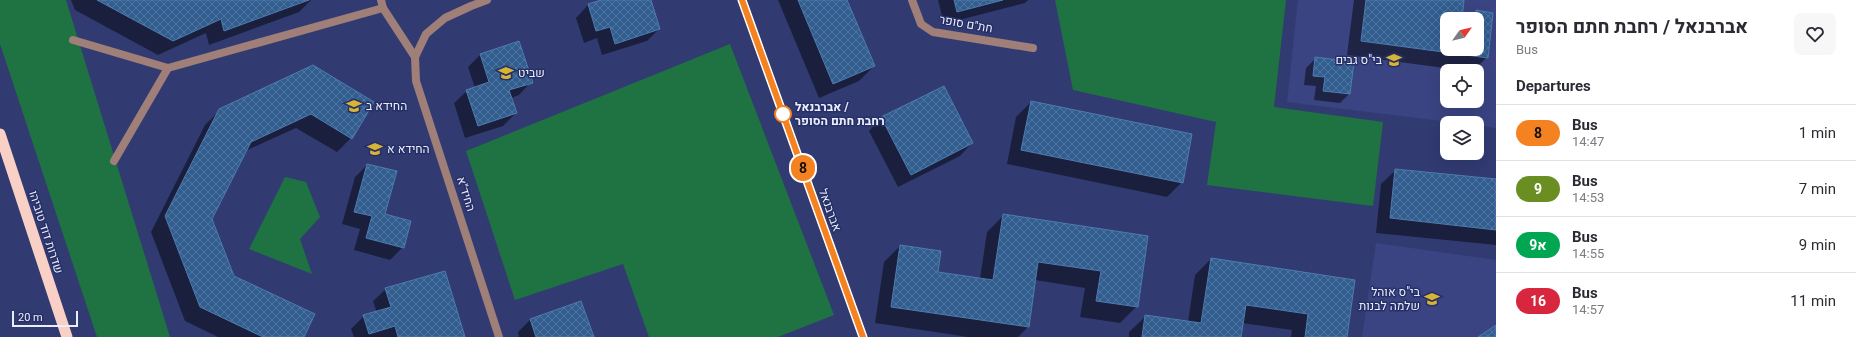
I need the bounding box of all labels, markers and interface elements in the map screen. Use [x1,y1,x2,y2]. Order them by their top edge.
street label: חת"ם סופר [938,12,994,36]
north arrow [1440,12,1484,56]
map controls [1440,12,1484,160]
button: heart [1794,13,1836,55]
text: אברבנאל / רחבת חתם הסופר [1516,15,1748,38]
text: Bus [1516,42,1538,57]
school or university icon: בי"ס גבים [1385,51,1403,69]
place label: בי"ס גבים [1335,53,1383,67]
school or university icon: שביט [497,64,515,82]
button: locate [1440,64,1484,108]
place label: שביט [518,66,545,80]
text: Departures [1516,77,1591,95]
school or university icon: החידא ב [345,97,363,115]
place label: החידא ב [366,99,407,113]
place label: אברבנאל / רחבת חתם הסופר [795,100,885,128]
marker: אברבנאל / רחבת חתם הסופר [774,105,792,123]
button: layers [1440,116,1484,160]
text: Bus [1572,116,1598,134]
text: 1 min [1799,124,1836,142]
text: 8 [1534,125,1542,141]
text: 14:47 [1572,134,1604,149]
school or university icon: החידא א [366,140,384,158]
place label: החידא א [387,142,430,156]
line badge: 8 [790,155,816,181]
text: 8 [799,160,807,176]
text: Bus [1572,172,1598,190]
street label: החיד"א [454,175,478,213]
text: 7 min [1799,180,1836,198]
text: 9 [1534,181,1542,197]
street label: אברבנאל [816,187,844,234]
street label: שדרות דוד טוביהו [26,189,66,275]
text: 14:53 [1572,190,1604,205]
text: Bus [1572,228,1598,246]
text: 9 min [1799,236,1836,254]
text: 9א [1529,237,1547,253]
text: 14:55 [1572,246,1604,261]
text: Bus [1572,284,1598,302]
place label: בי"ס אוהל שלמה לבנות [1359,285,1421,313]
school or university icon: בי"ס אוהל שלמה לבנות [1423,290,1441,308]
text: 11 min [1790,292,1836,310]
text: 16 [1530,293,1546,309]
text: 14:57 [1572,302,1604,317]
scale bar [12,309,78,328]
text: 20 m [18,311,43,324]

